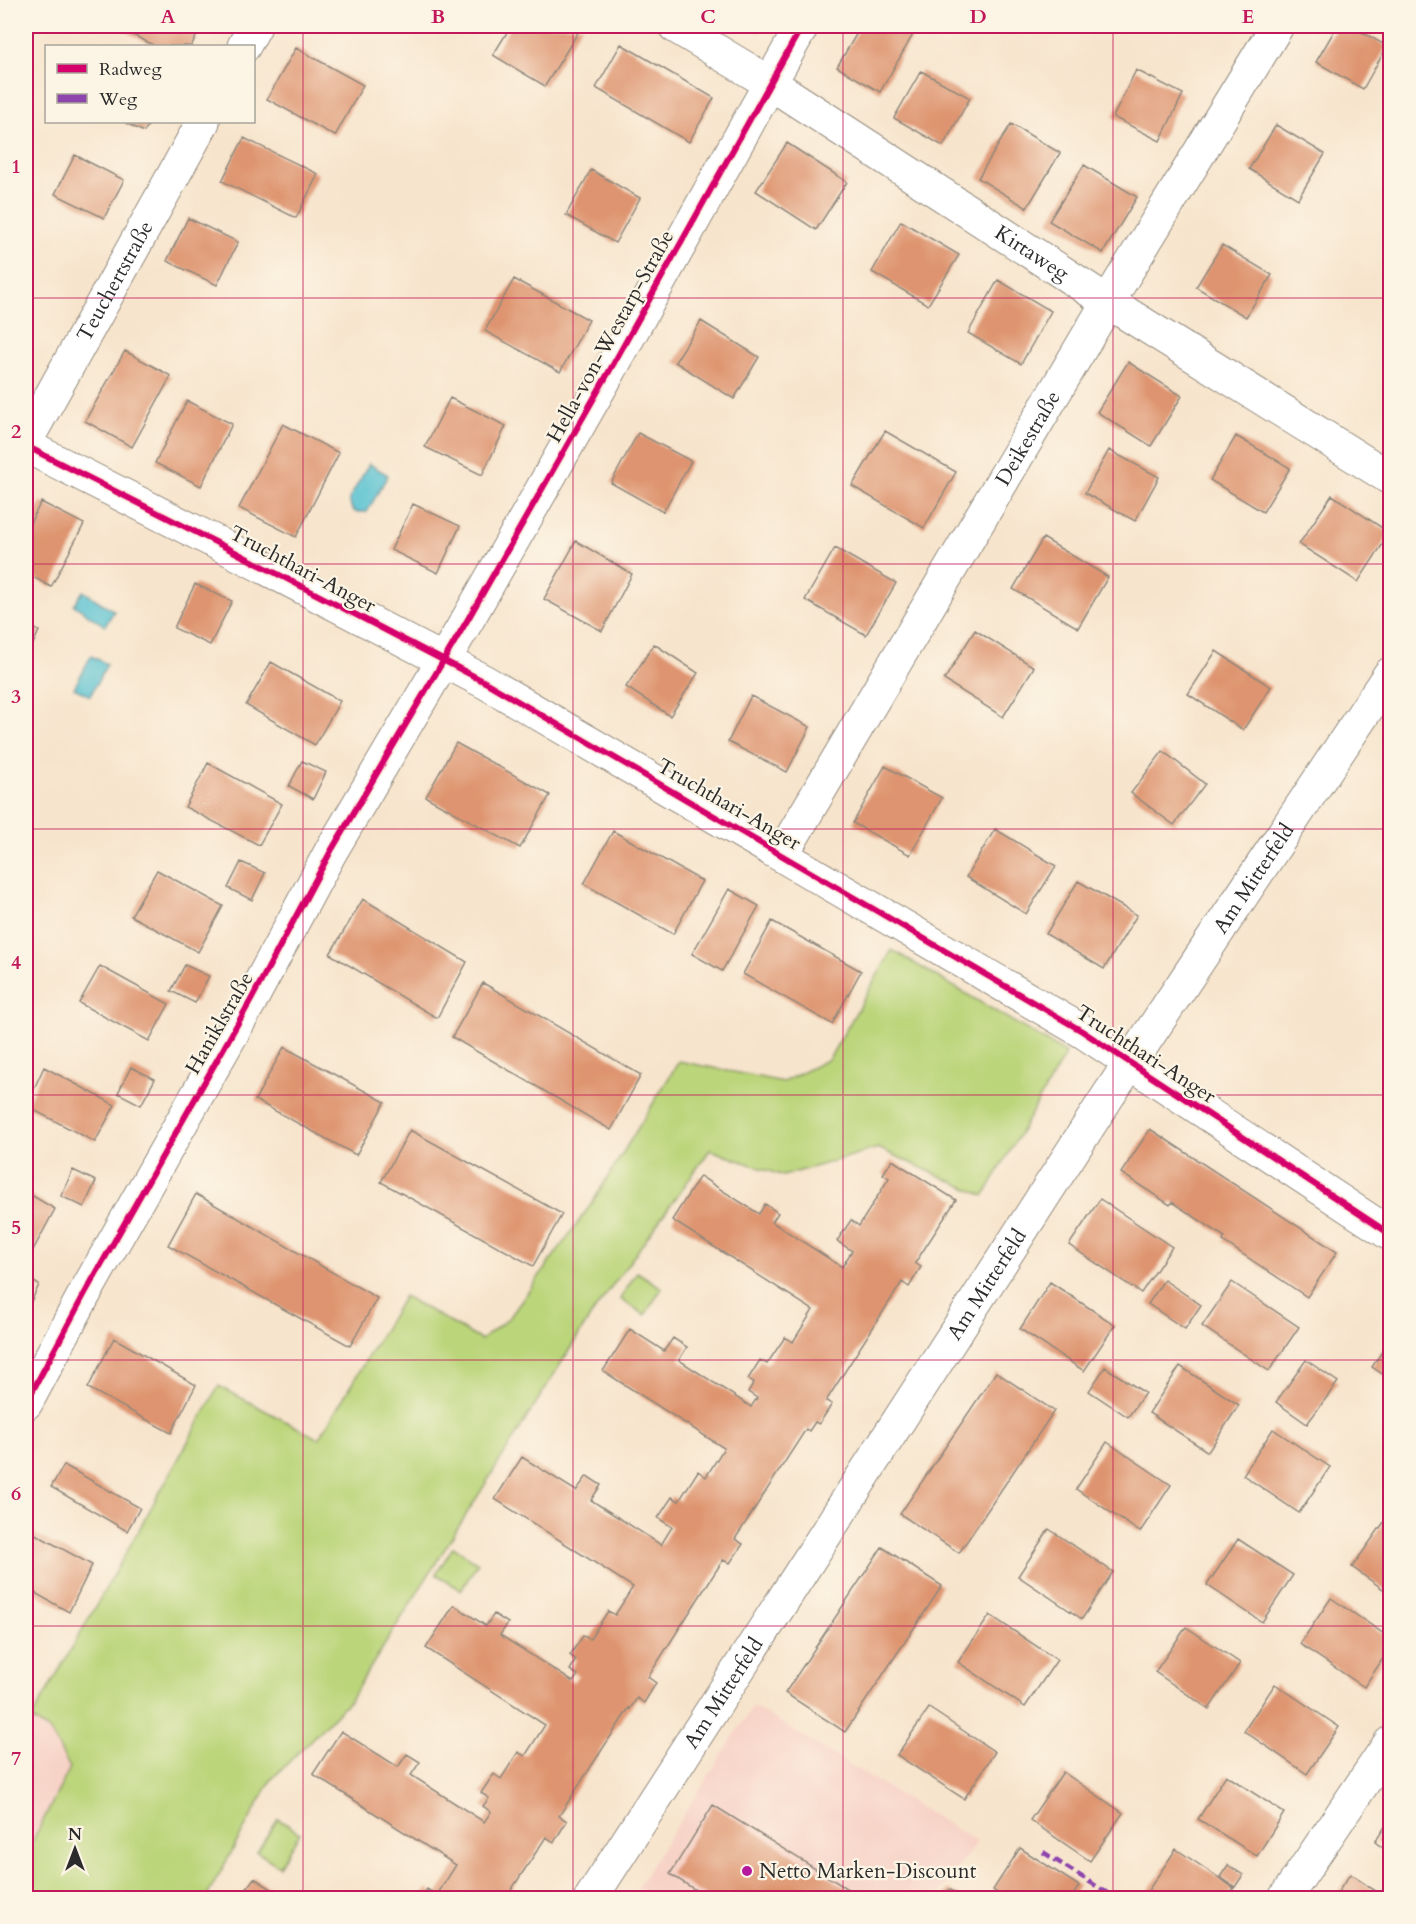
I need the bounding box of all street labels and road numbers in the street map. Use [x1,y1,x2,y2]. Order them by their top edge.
street label: Teuchertstraße [70,216,160,347]
street label: Kirtaweg [989,218,1075,288]
street label: Hella-von-Westarp-Straße [540,225,681,448]
street label: Deikestraße [989,385,1067,491]
street label: Truchthari-Anger [225,519,381,620]
street label: Truchthari-Anger [651,751,806,858]
street label: Am Mitterfeld [1207,818,1301,939]
street label: Haniklstraße [179,967,260,1080]
street label: Truchthari-Anger [1070,998,1222,1111]
street label: Am Mitterfeld [940,1223,1034,1346]
street label: Am Mitterfeld [677,1632,770,1754]

